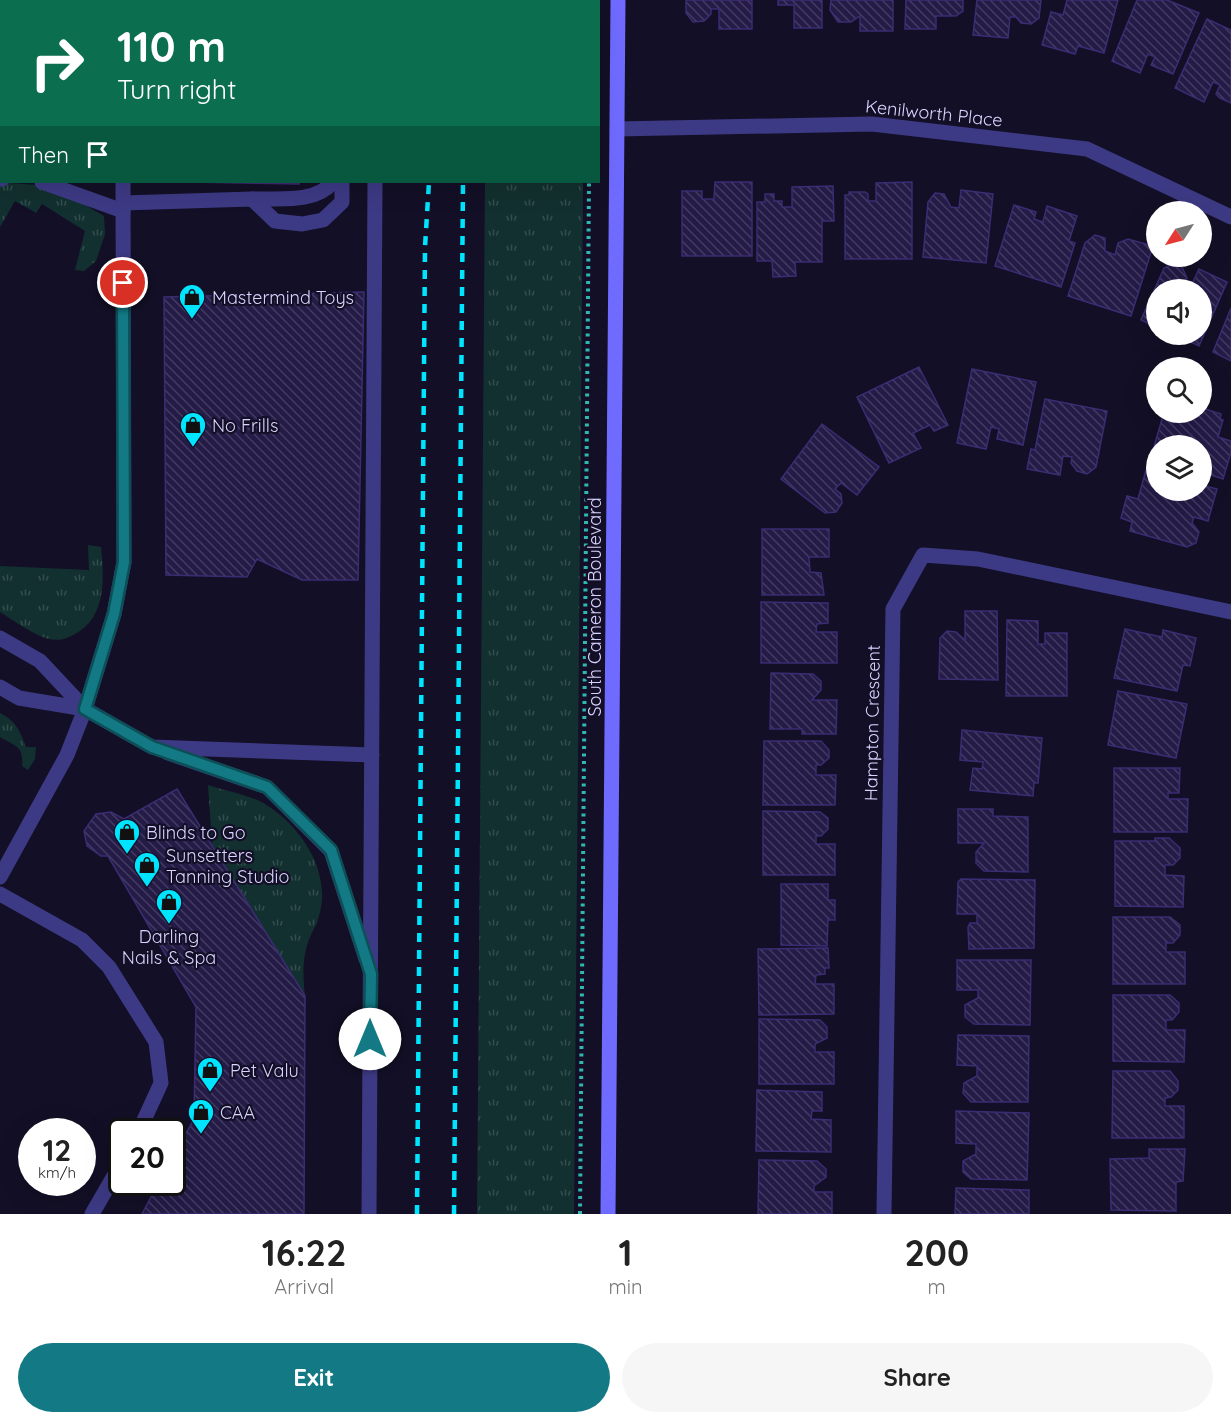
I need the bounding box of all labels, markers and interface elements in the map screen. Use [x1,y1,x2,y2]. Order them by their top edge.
text: 110 m [117,20,226,73]
icon: right [18,24,96,102]
text: Turn right [117,72,236,106]
street label: Kenilworth Place [864,94,1004,132]
icon: arrive [81,138,114,171]
text: Then [18,141,69,169]
north arrow [1146,201,1212,267]
map controls [1146,201,1212,501]
pin [97,257,148,308]
icon: arrive [106,266,139,299]
button: sound [1146,279,1212,345]
shop icon: Mastermind Toys [177,282,207,320]
place label: Mastermind Toys [212,286,354,309]
button: search [1146,357,1212,423]
shop icon: No Frills [178,410,208,448]
place label: No Frills [212,414,278,437]
button: layers [1146,435,1212,501]
street label: South Cameron Boulevard [583,497,606,717]
street label: Hampton Crescent [859,645,885,801]
shop icon: Blinds to Go [112,817,142,855]
place label: Blinds to Go [146,821,246,844]
place label: Sunsetters Tanning Studio [166,844,289,888]
shop icon: Sunsetters Tanning Studio [132,850,162,888]
shop icon: Darling Nails & Spa [154,887,184,925]
place label: Darling Nails & Spa [122,925,216,969]
position arrow [338,1007,402,1071]
shop icon: Pet Valu [195,1055,225,1093]
place label: Pet Valu [230,1059,299,1082]
shop icon: CAA [186,1097,216,1135]
place label: CAA [220,1101,255,1124]
speed limit sign: 20 [108,1118,186,1196]
text: 12 [43,1131,71,1169]
text: km/h [38,1163,76,1182]
text: 16:22 [262,1230,347,1275]
text: 1 [618,1230,632,1275]
text: 200 [904,1230,969,1275]
text: Arrival [274,1274,334,1299]
text: min [608,1274,643,1299]
text: m [928,1274,946,1299]
button: Exit [18,1343,610,1412]
button: Share [622,1343,1213,1412]

